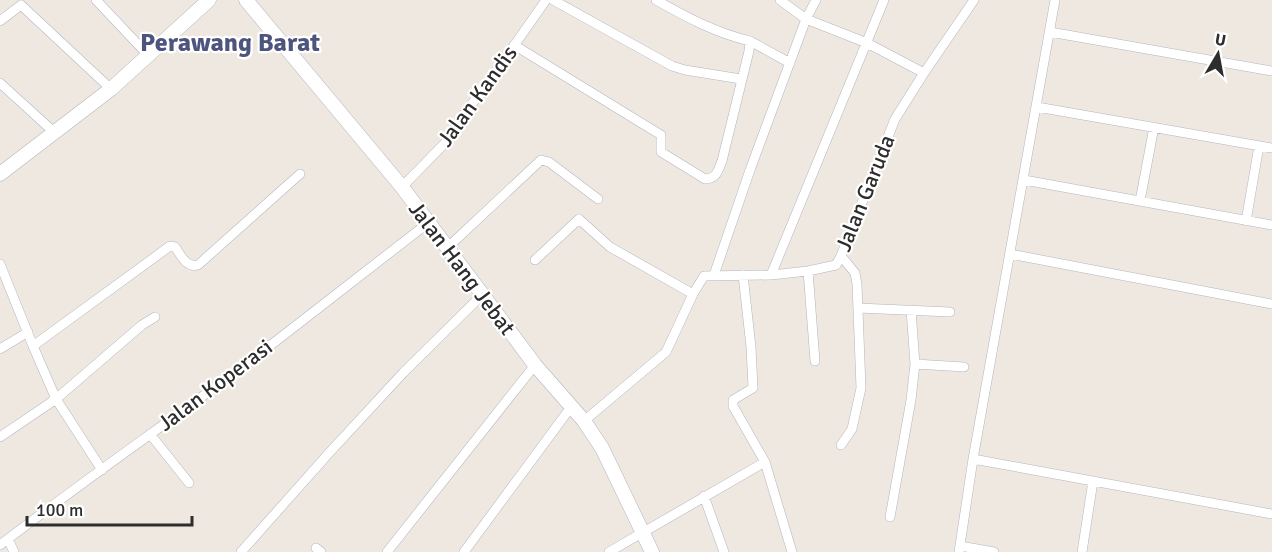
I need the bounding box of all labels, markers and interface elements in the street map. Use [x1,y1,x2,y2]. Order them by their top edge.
north arrow [1188,24,1248,84]
district label: Perawang Barat [140,27,320,59]
text: U [1213,29,1227,51]
street label: Jalan Kandis [431,40,523,152]
street label: Jalan Garuda [829,131,901,255]
street label: Jalan Hang Jebat [403,196,521,340]
street label: Jalan Koperasi [152,333,278,437]
scale bar [27,489,192,527]
text: 100 m [36,499,83,521]

